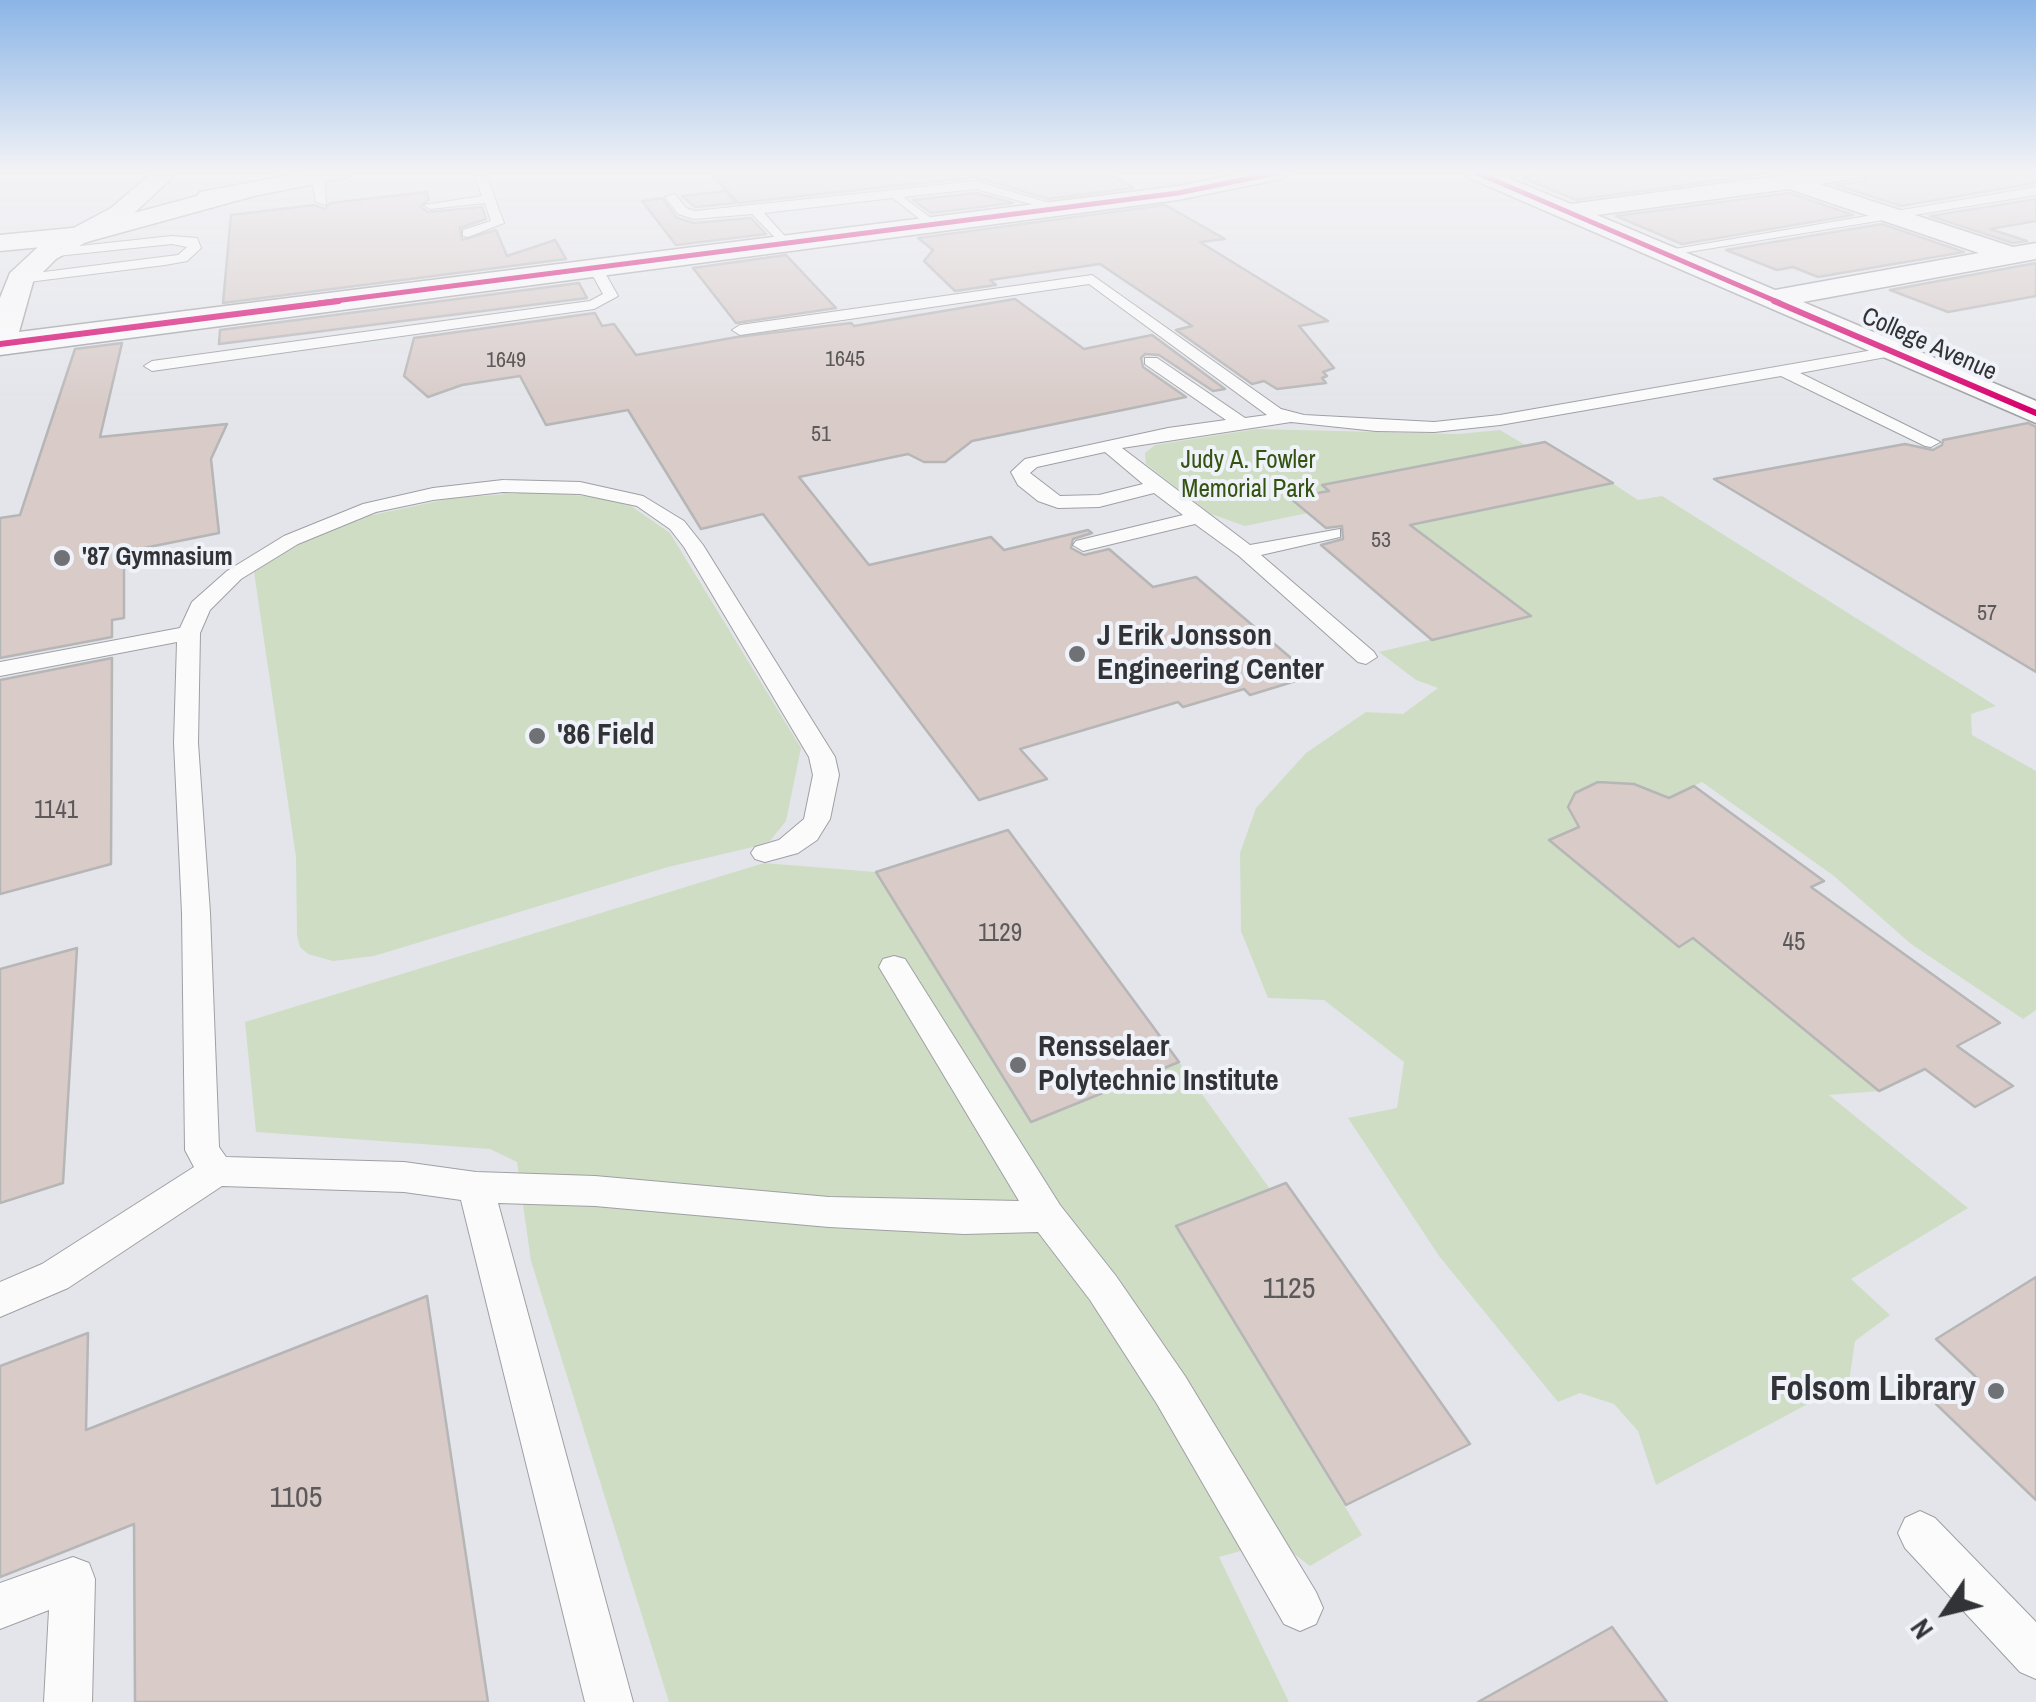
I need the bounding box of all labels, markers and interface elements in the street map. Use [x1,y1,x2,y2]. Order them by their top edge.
street label: College Avenue [1857,302,2001,388]
house number: 1645 [825,347,865,373]
house number: 1649 [486,348,526,374]
house number: 51 [811,422,831,448]
park label: Judy A. Fowler Memorial Park [1181,446,1315,505]
house number: 53 [1371,528,1391,554]
place label: '87 Gymnasium [82,543,233,573]
marker: '87 Gymnasium [51,547,73,569]
house number: 57 [1977,601,1997,627]
place label: J Erik Jonsson Engineering Center [1097,619,1324,690]
marker: J Erik Jonsson Engineering Center [1066,643,1088,665]
place label: '86 Field [557,718,654,754]
marker: '86 Field [526,725,548,747]
house number: 1141 [34,796,78,826]
house number: 1129 [978,919,1022,949]
house number: 45 [1783,928,1805,958]
place label: Rensselaer Polytechnic Institute [1038,1030,1279,1100]
marker: Rensselaer Polytechnic Institute [1007,1054,1029,1076]
house number: 1125 [1263,1272,1315,1308]
place label: Folsom Library [1770,1370,1976,1412]
marker: Folsom Library [1985,1380,2007,1402]
house number: 1105 [270,1481,322,1517]
north arrow [1896,1562,1996,1662]
text: N [1901,1612,1942,1647]

